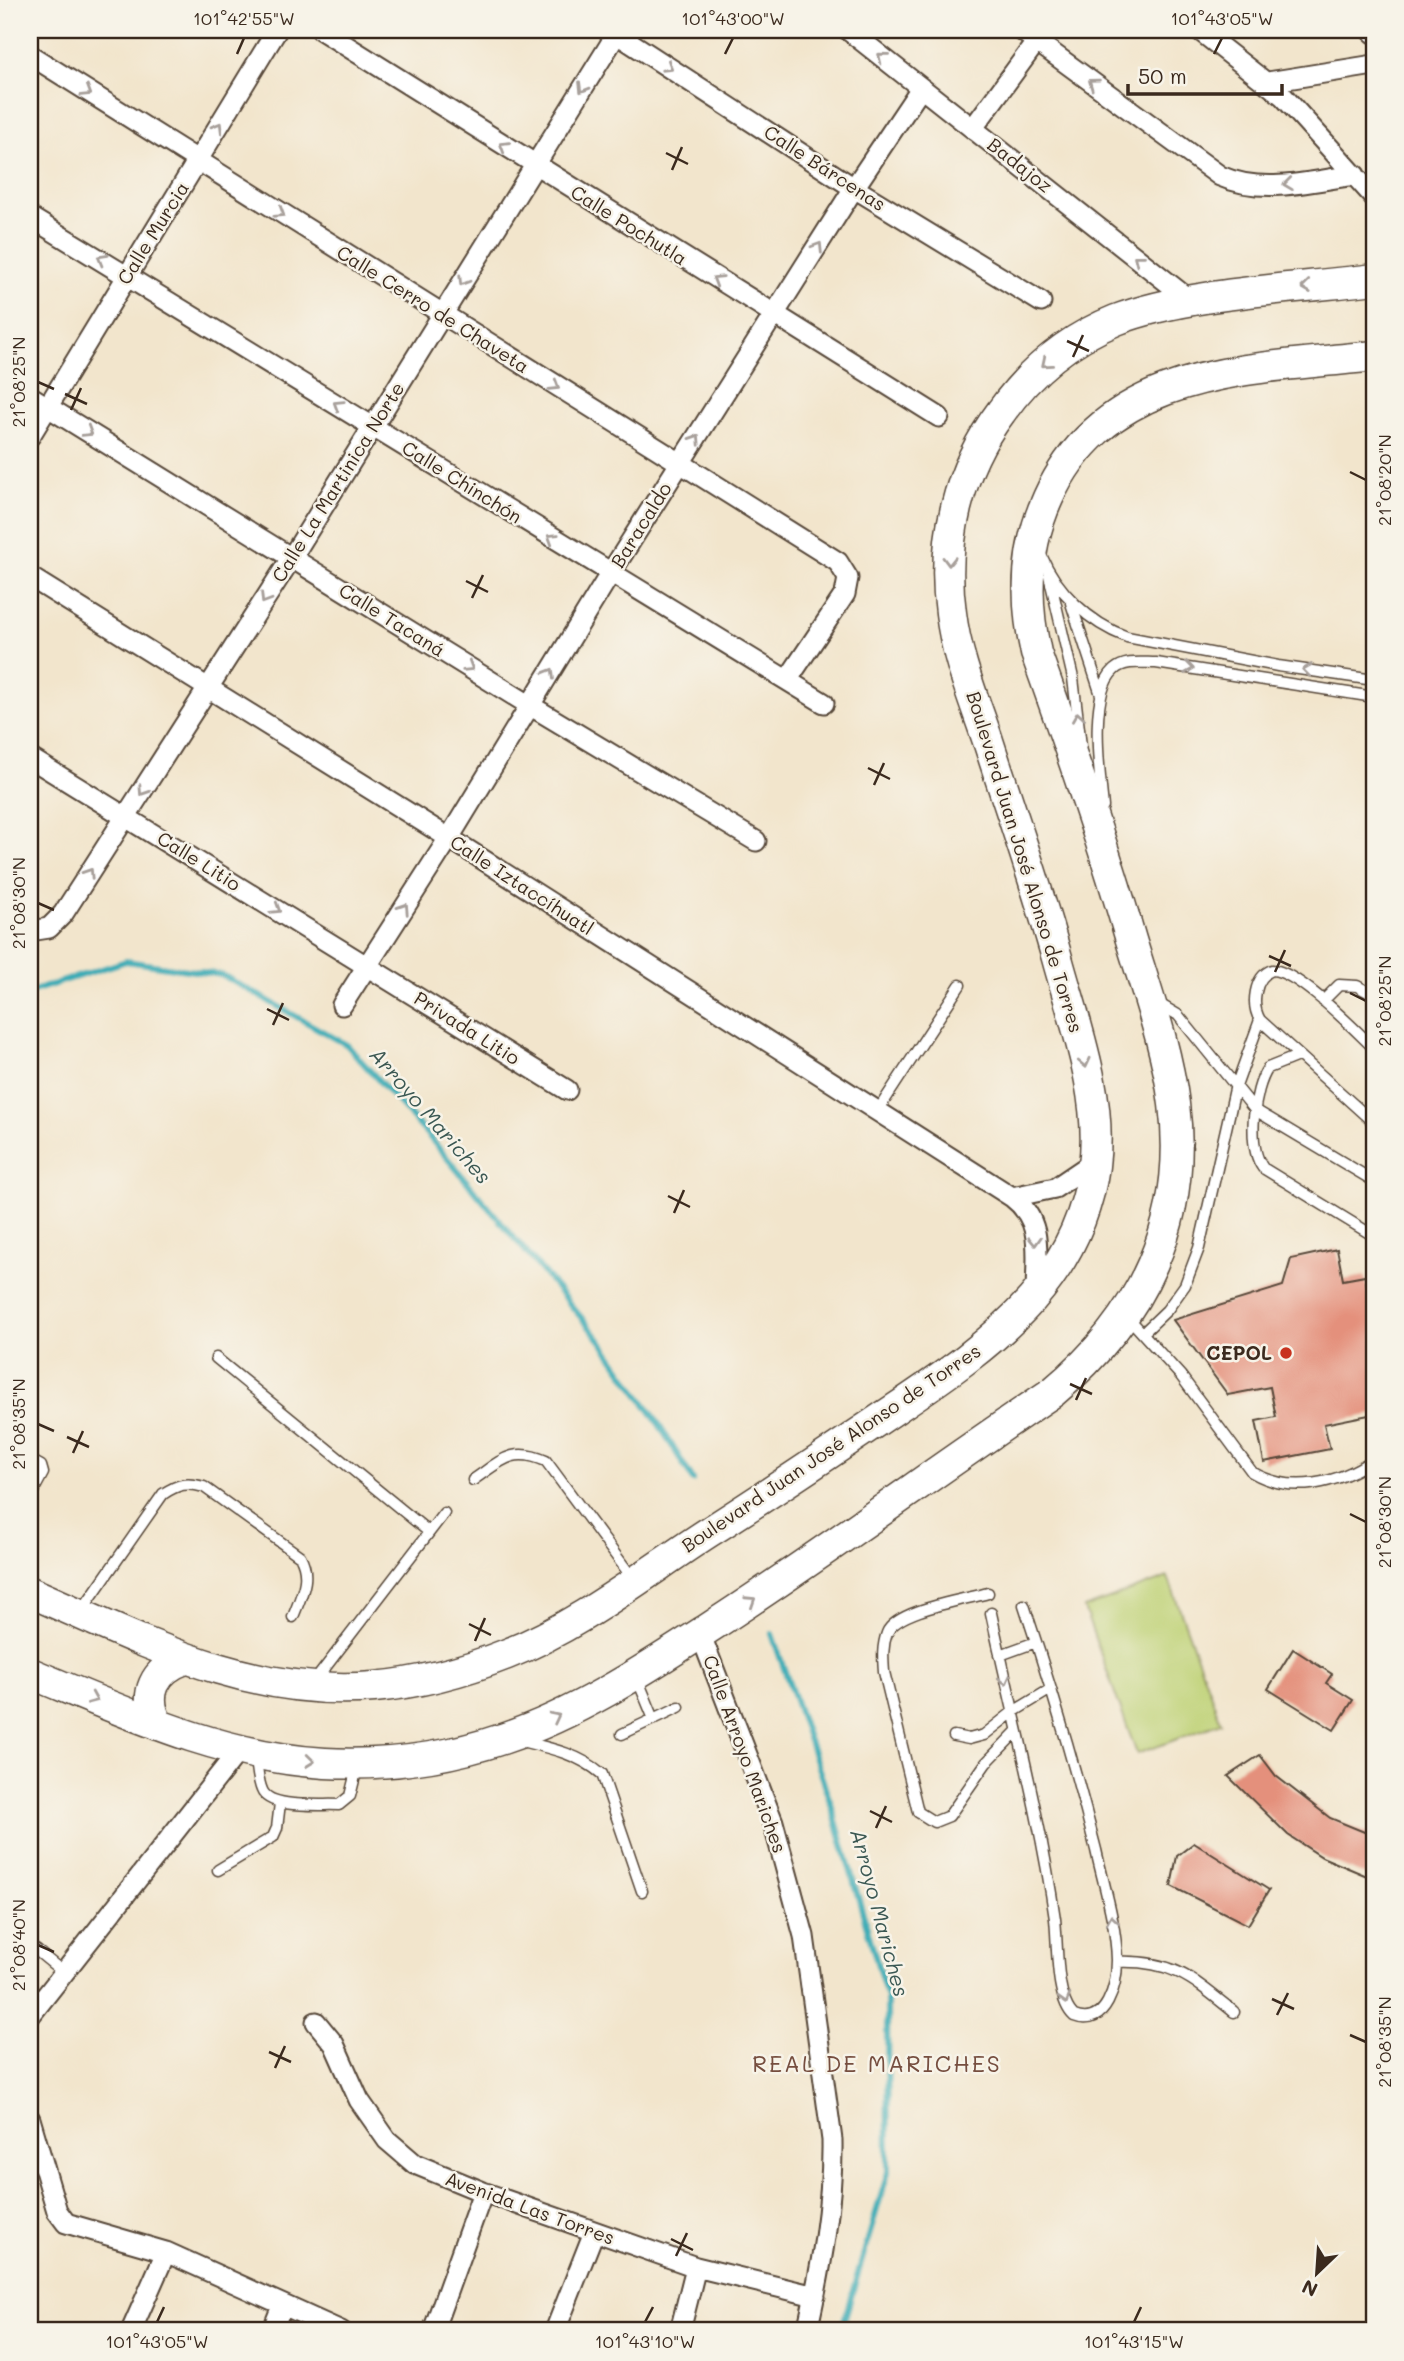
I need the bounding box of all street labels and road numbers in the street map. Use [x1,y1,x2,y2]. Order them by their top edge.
street label: Calle Bárcenas [760,119,891,216]
street label: Badajoz [983,131,1058,198]
street label: Calle Murcia [111,177,194,289]
street label: Calle Pochutla [566,179,692,270]
street label: Calle Cerro de Chaveta [332,239,534,378]
street label: Calle La Martinica Norte [266,377,410,587]
street label: Calle Chinchón [398,435,527,529]
street label: Baracaldo [605,477,677,572]
street label: Calle Tacaná [335,577,450,662]
street label: Boulevard Juan José Alonso de Torres [962,688,1089,1036]
street label: Calle Litio [153,825,246,896]
street label: Calle Iztaccíhuatl [446,829,599,940]
street label: Privada Litio [410,985,525,1070]
street label: Boulevard Juan José Alonso de Torres [676,1338,985,1557]
street label: Calle Arroyo Mariches [698,1651,793,1856]
street label: Avenida Las Torres [442,2165,618,2250]

